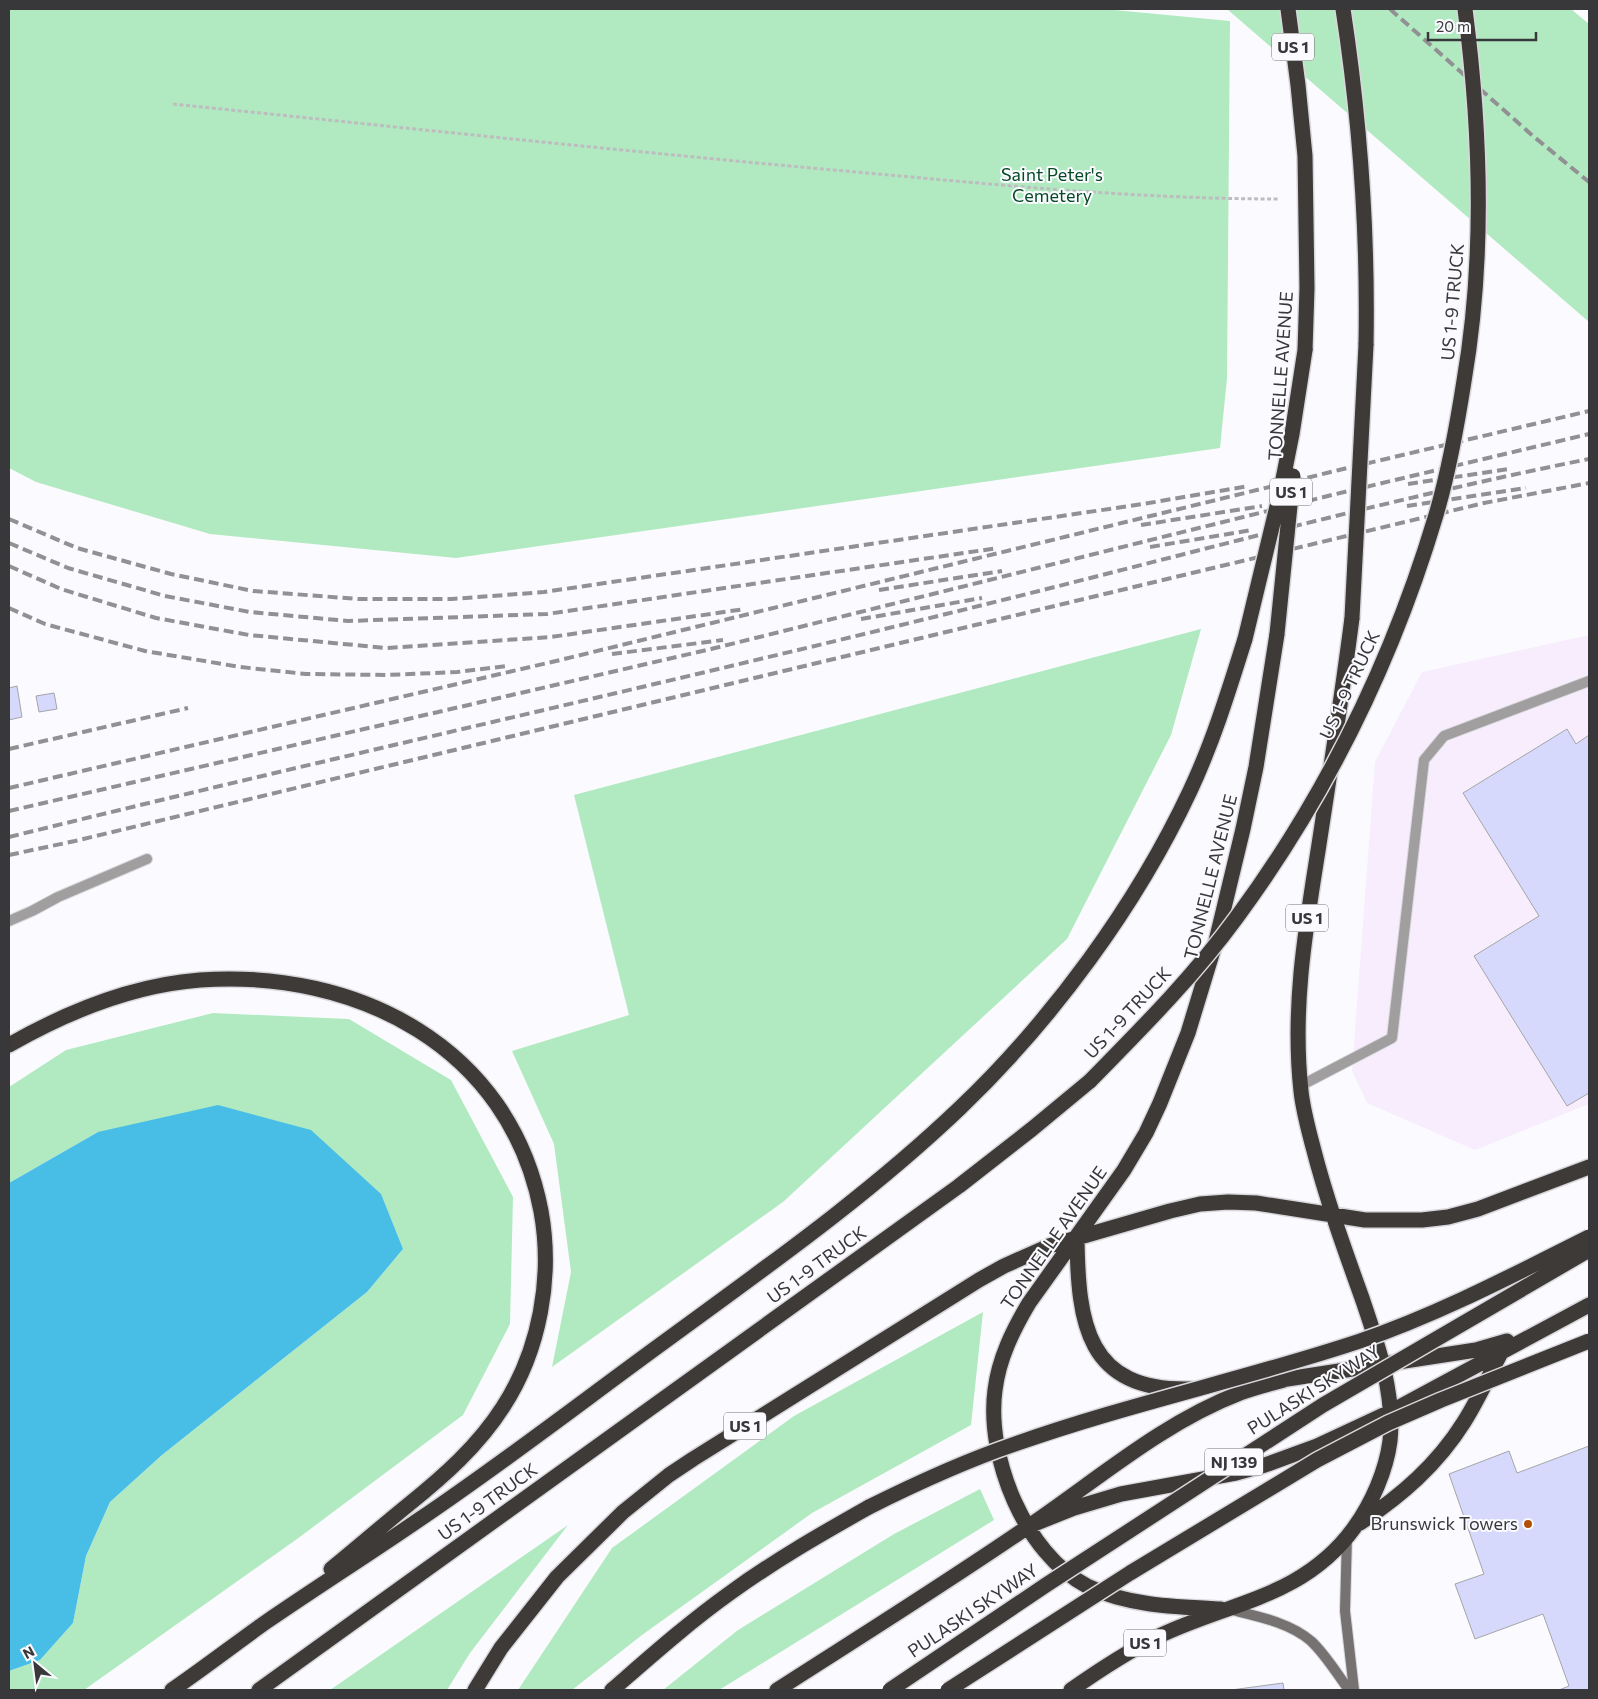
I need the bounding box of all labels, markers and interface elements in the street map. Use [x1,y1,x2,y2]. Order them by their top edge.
scale bar [1428,10,1536,42]
text: 20 m [1436,17,1470,35]
road number: US 1 [1272,34,1314,61]
park label: Saint Peter's Cemetery [1001,163,1103,206]
street label: US 1-9 TRUCK [1436,242,1468,361]
street label: TONNELLE AVENUE [1263,290,1297,461]
road number: US 1 [1270,478,1312,506]
street label: US 1-9 TRUCK [1314,627,1384,743]
street label: TONNELLE AVENUE [1179,792,1241,962]
road number: US 1 [1286,904,1328,931]
street label: US 1-9 TRUCK [1079,962,1175,1063]
street label: TONNELLE AVENUE [995,1162,1111,1313]
street label: US 1-9 TRUCK [762,1221,870,1308]
street label: PULASKI SKYWAY [1243,1339,1384,1439]
road number: US 1 [724,1412,766,1440]
road number: NJ 139 [1205,1448,1263,1475]
street label: US 1-9 TRUCK [433,1458,541,1545]
place label: Brunswick Towers [1370,1512,1518,1534]
marker: Brunswick Towers [1522,1518,1534,1530]
street label: PULASKI SKYWAY [903,1558,1042,1662]
road number: US 1 [1124,1630,1166,1656]
north arrow [10,1639,60,1689]
text: N [20,1642,37,1662]

